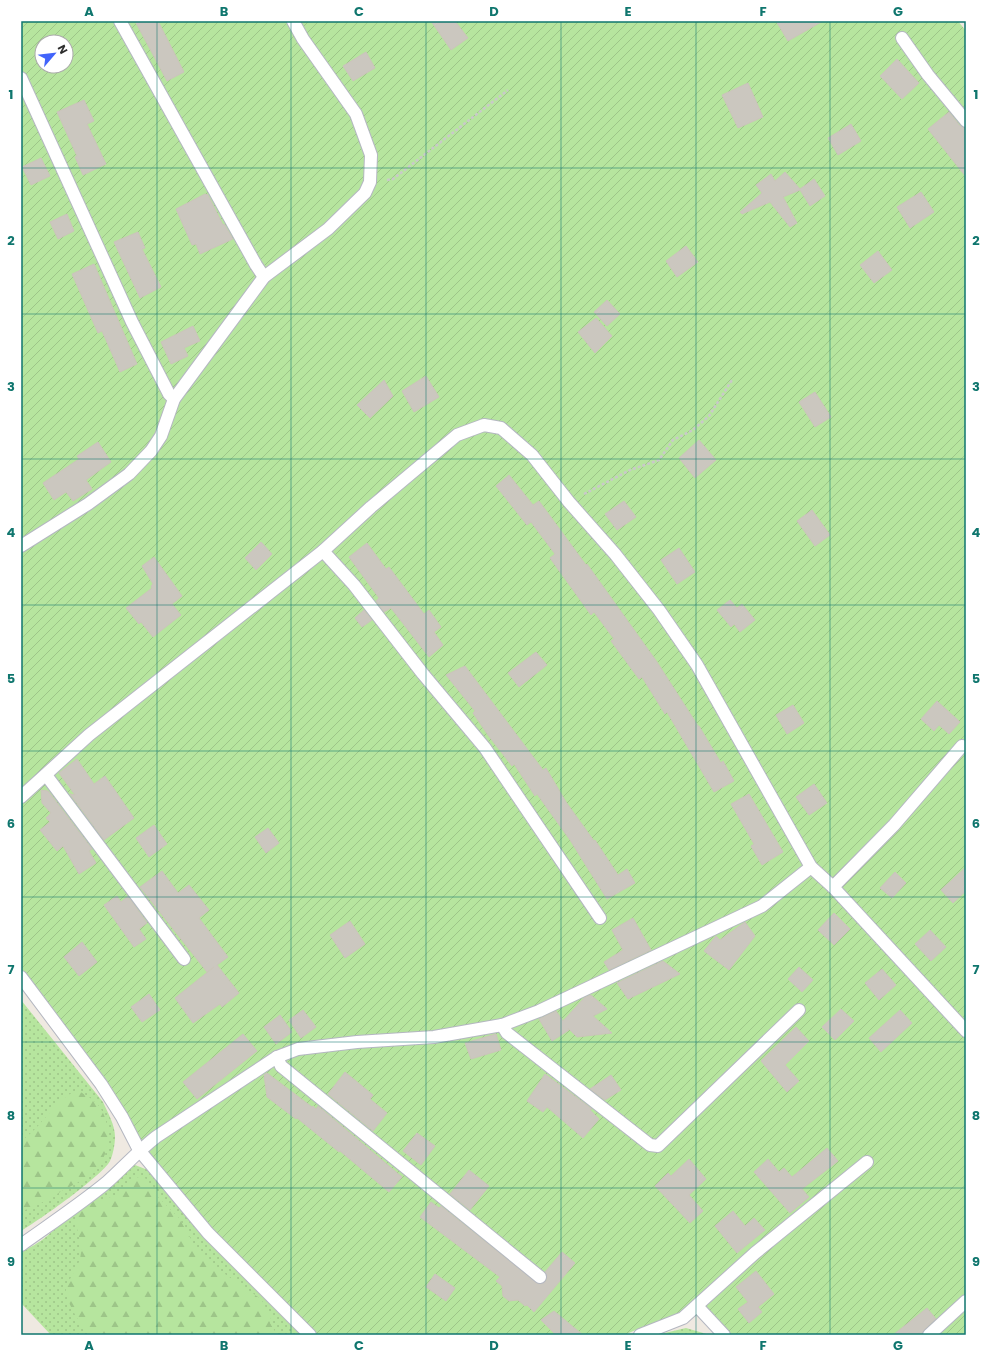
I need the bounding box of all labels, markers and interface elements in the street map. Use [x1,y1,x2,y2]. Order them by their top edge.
text: A [84,2,94,21]
text: B [220,2,229,21]
text: C [354,2,364,21]
text: D [489,2,499,21]
text: E [624,2,632,21]
text: F [759,2,767,21]
text: G [893,2,903,21]
north arrow [34,34,74,74]
text: N [54,42,72,57]
text: 1 [9,85,13,104]
text: 1 [974,85,978,104]
text: 2 [7,231,15,250]
text: 2 [972,231,980,250]
text: 3 [7,377,15,396]
text: 3 [972,377,980,396]
text: 4 [7,523,16,542]
text: 4 [972,523,981,542]
text: 5 [7,669,15,688]
text: 5 [972,669,980,688]
text: 6 [7,814,15,833]
text: 6 [972,814,980,833]
text: 7 [8,960,15,979]
text: 7 [973,960,980,979]
text: 8 [7,1106,15,1125]
text: 8 [972,1106,980,1125]
text: 9 [7,1252,15,1271]
text: 9 [972,1252,980,1271]
text: A [84,1336,94,1355]
text: B [220,1336,229,1355]
text: C [354,1336,364,1355]
text: D [489,1336,499,1355]
text: E [624,1336,632,1355]
text: F [759,1336,767,1355]
text: G [893,1336,903,1355]

